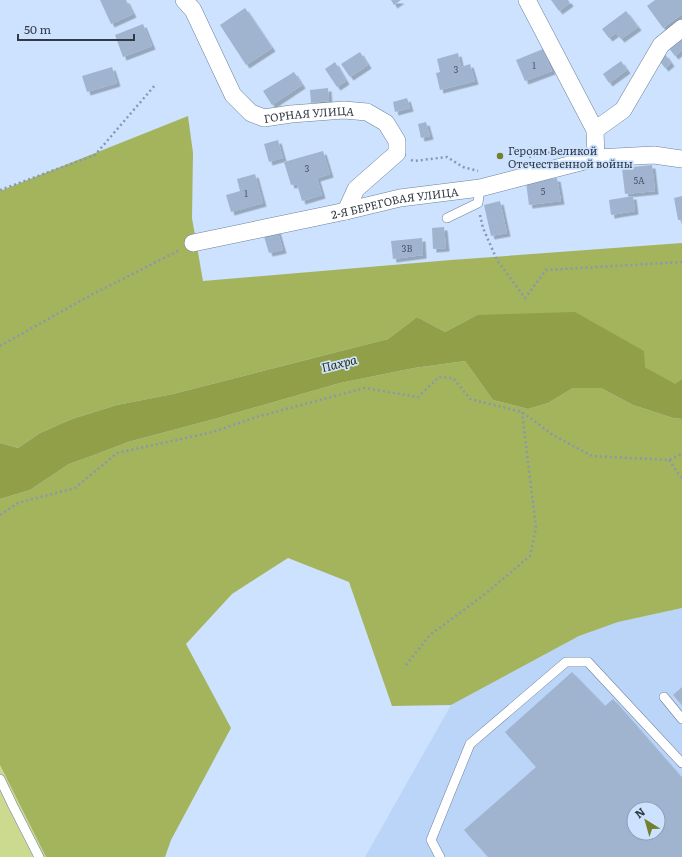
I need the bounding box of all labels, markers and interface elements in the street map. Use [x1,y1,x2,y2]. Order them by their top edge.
scale bar [18,16,134,42]
text: 50 m [24,20,51,38]
house number: 1 [532,58,536,72]
house number: 3 [454,62,459,76]
street label: ГОРНАЯ УЛИЦА [263,102,355,126]
place label: Героям Великой Отечественной войны [508,142,633,171]
marker: Героям Великой Отечественной войны [495,151,505,161]
house number: 3 [305,161,310,175]
house number: 5А [633,173,645,187]
street label: 2-Я БЕРЕГОВАЯ УЛИЦА [330,183,459,222]
house number: 5 [541,184,546,198]
house number: 1 [244,186,248,200]
house number: 3В [402,241,412,255]
water label: Пахра [319,350,359,376]
north arrow [626,801,666,841]
text: N [631,803,648,821]

